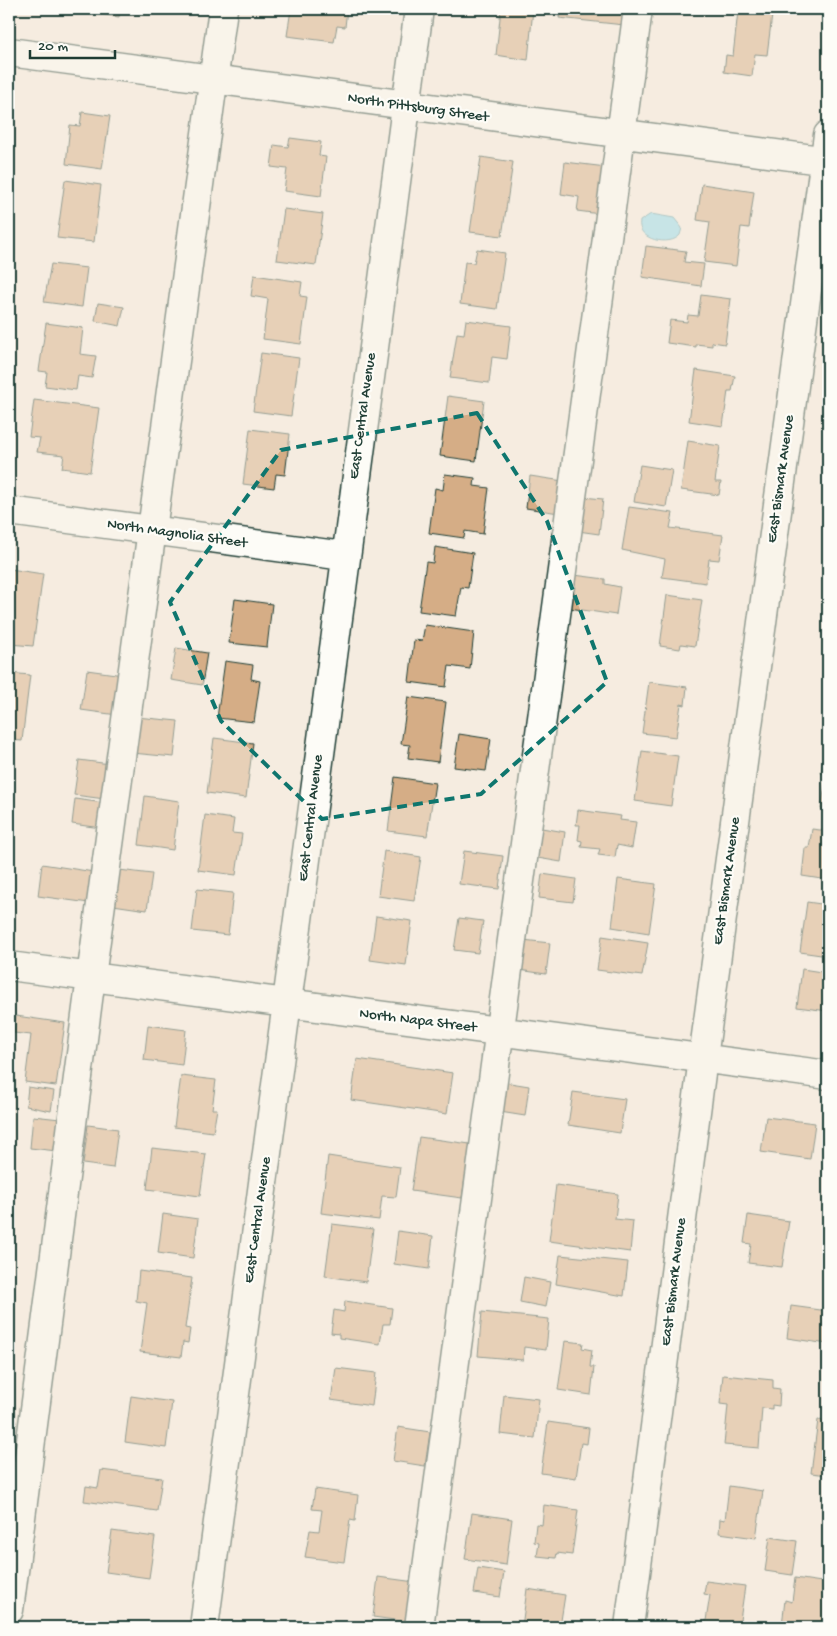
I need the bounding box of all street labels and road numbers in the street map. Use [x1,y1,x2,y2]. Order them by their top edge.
street label: North Pittsburg Street [346,89,492,127]
street label: East Central Avenue [345,351,381,480]
street label: East Bismark Avenue [763,414,799,544]
street label: North Magnolia Street [106,515,250,553]
street label: East Central Avenue [294,753,328,882]
street label: East Bismark Avenue [709,816,745,946]
street label: North Napa Street [358,1005,480,1037]
street label: East Central Avenue [240,1155,276,1284]
street label: East Bismark Avenue [657,1217,691,1347]

